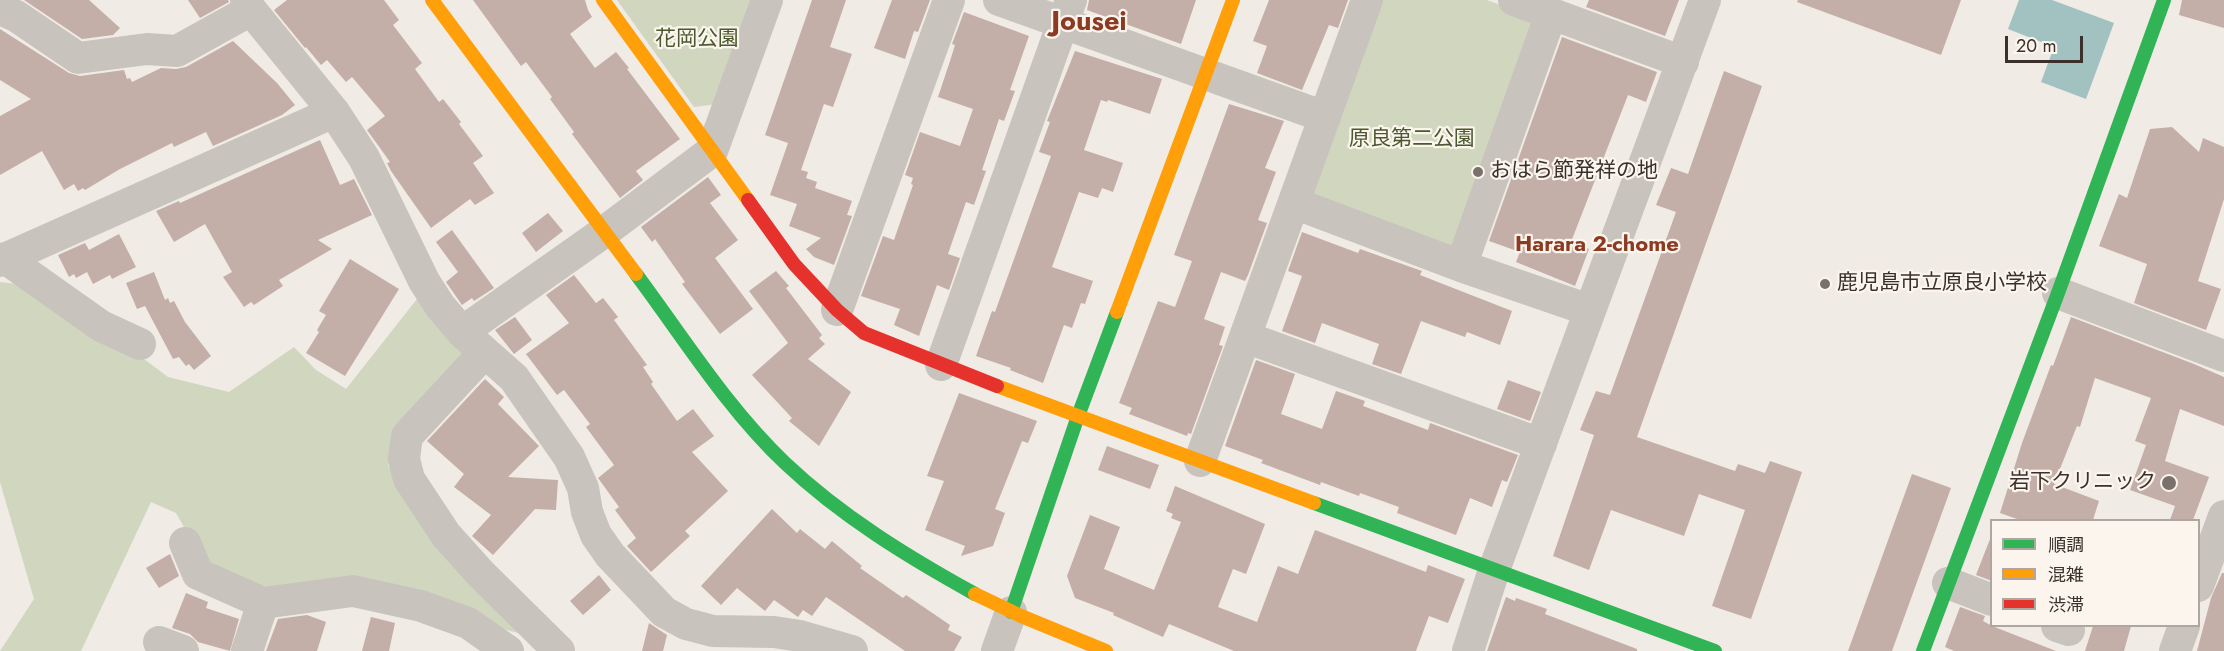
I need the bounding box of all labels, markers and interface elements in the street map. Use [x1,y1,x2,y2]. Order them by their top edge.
district label: Jousei [1051,7,1127,39]
scale bar [2008,24,2086,62]
park label: 花岡公園 [655,27,739,53]
text: 20 m [2016,33,2056,59]
park label: 原良第二公園 [1349,127,1475,153]
place label: おはら節発祥の地 [1490,159,1658,185]
marker: おはら節発祥の地 [1471,165,1485,179]
district label: Harara 2-chome [1515,233,1679,259]
place label: 鹿児島市立原良小学校 [1837,271,2047,297]
marker: 鹿児島市立原良小学校 [1818,277,1832,291]
place label: 岩下クリニック [2009,470,2156,496]
marker: 岩下クリニック [2160,474,2178,492]
legend [1990,519,2200,627]
text: 順調 [2048,532,2084,558]
text: 混雑 [2048,562,2084,588]
text: 渋滞 [2048,592,2084,618]

